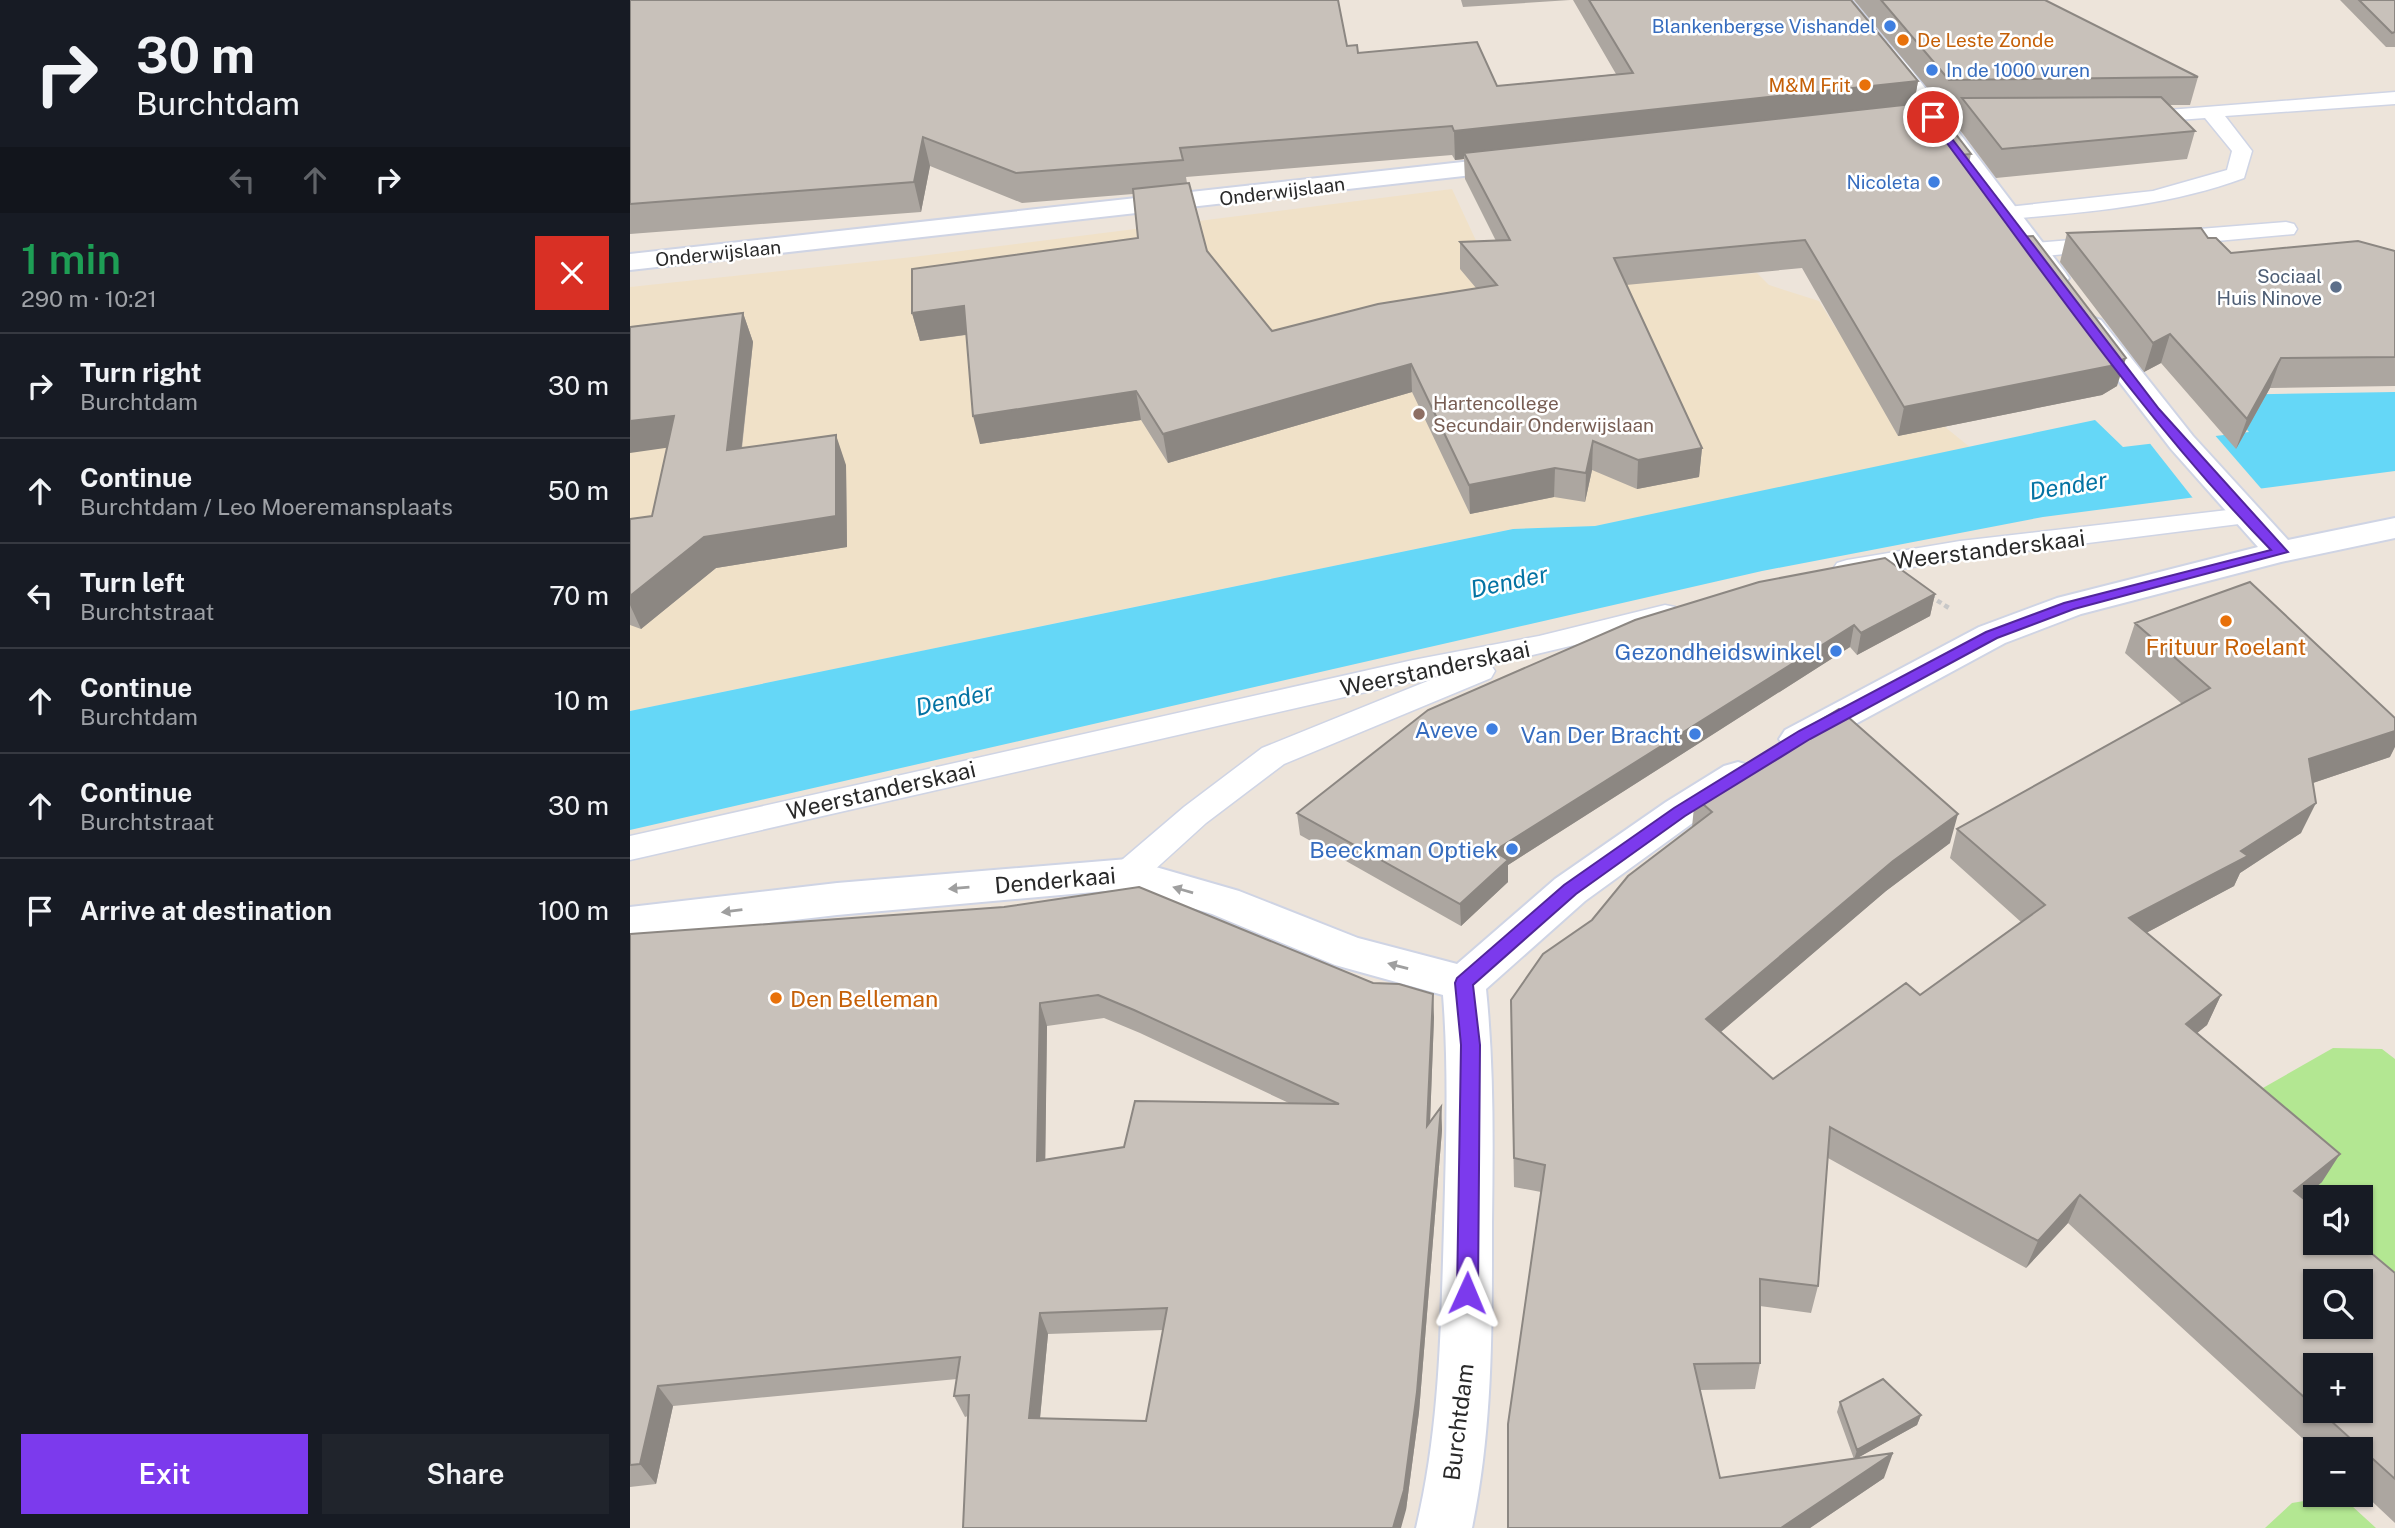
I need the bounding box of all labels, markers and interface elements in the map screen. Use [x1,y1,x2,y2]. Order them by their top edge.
place label: Blankenbergse Vishandel [1652,15,1876,37]
marker: Blankenbergse Vishandel [1882,18,1898,34]
text: 30 m [136,26,255,84]
icon: right [21,28,112,119]
place label: De Leste Zonde [1917,29,2054,51]
marker: De Leste Zonde [1895,32,1911,48]
place label: In de 1000 vuren [1946,59,2090,81]
marker: In de 1000 vuren [1924,62,1940,78]
place label: M&M Frit [1768,74,1851,96]
marker: M&M Frit [1857,77,1873,93]
text: Burchtdam [136,85,300,122]
pin [1903,87,1963,147]
icon: arrive [1914,98,1952,136]
icon: left [223,161,261,199]
icon: ahead [296,161,334,199]
icon: right [369,161,407,199]
place label: Nicoleta [1847,171,1920,193]
street label: Onderwijslaan [1218,172,1346,210]
marker: Nicoleta [1926,174,1942,190]
text: 1 min [21,234,121,283]
street label: Onderwijslaan [654,235,782,271]
button: close [535,236,609,310]
place label: Sociaal Huis Ninove [2217,265,2322,309]
marker: Sociaal Huis Ninove [2328,279,2344,295]
text: 290 m · 10:21 [21,285,157,312]
text: Turn right [80,357,202,388]
icon: right [21,367,59,405]
text: 30 m [548,370,609,401]
text: Burchtdam [80,388,198,415]
place label: Hartencollege Secundair Onderwijslaan [1433,392,1654,436]
marker: Hartencollege Secundair Onderwijslaan [1411,406,1427,422]
text: Continue [80,462,192,493]
water label: Dender [2027,465,2110,505]
icon: ahead [21,472,59,510]
text: 50 m [548,475,609,506]
text: Burchtdam / Leo Moeremansplaats [80,493,453,520]
street label: Weerstanderskaai [1892,524,2086,574]
water label: Dender [1468,559,1551,603]
text: Turn left [80,567,185,598]
icon: left [21,577,59,615]
text: 70 m [549,580,609,611]
text: Burchtstraat [80,598,215,625]
marker: Frituur Roelant [2218,613,2234,629]
place label: Frituur Roelant [2145,633,2307,660]
street label: Weerstanderskaai [1338,635,1532,701]
place label: Gezondheidswinkel [1615,638,1822,665]
marker: Gezondheidswinkel [1828,643,1844,659]
text: Continue [80,672,192,703]
water label: Dender [913,677,996,721]
icon: ahead [21,682,59,720]
text: 10 m [554,685,609,716]
text: Burchtdam [80,703,198,730]
place label: Aveve [1414,716,1478,743]
marker: Aveve [1484,721,1500,737]
place label: Van Der Bracht [1521,721,1681,748]
marker: Van Der Bracht [1687,726,1703,742]
street label: Weerstanderskaai [784,755,978,825]
text: Continue [80,777,192,808]
icon: ahead [21,787,59,825]
text: 30 m [548,790,609,821]
text: Burchtstraat [80,808,215,835]
place label: Beeckman Optiek [1309,836,1498,863]
marker: Beeckman Optiek [1504,841,1520,857]
street label: Denderkaai [993,861,1117,899]
one-way arrow [948,883,970,894]
one-way arrow [1173,885,1194,895]
icon: arrive [21,892,59,930]
text: Arrive at destination [80,895,332,926]
text: 100 m [538,895,609,926]
one-way arrow [721,906,743,917]
one-way arrow [1386,960,1408,971]
place label: Den Belleman [790,985,938,1012]
marker: Den Belleman [768,990,784,1006]
map controls [2303,1185,2373,1507]
button: sound [2303,1185,2373,1255]
position arrow [1430,1256,1504,1330]
button: search [2303,1269,2373,1339]
button: + [2303,1353,2373,1423]
street label: Burchtdam [1437,1362,1479,1482]
button: Exit [21,1434,308,1514]
button: Share [322,1434,609,1514]
button: − [2303,1437,2373,1507]

